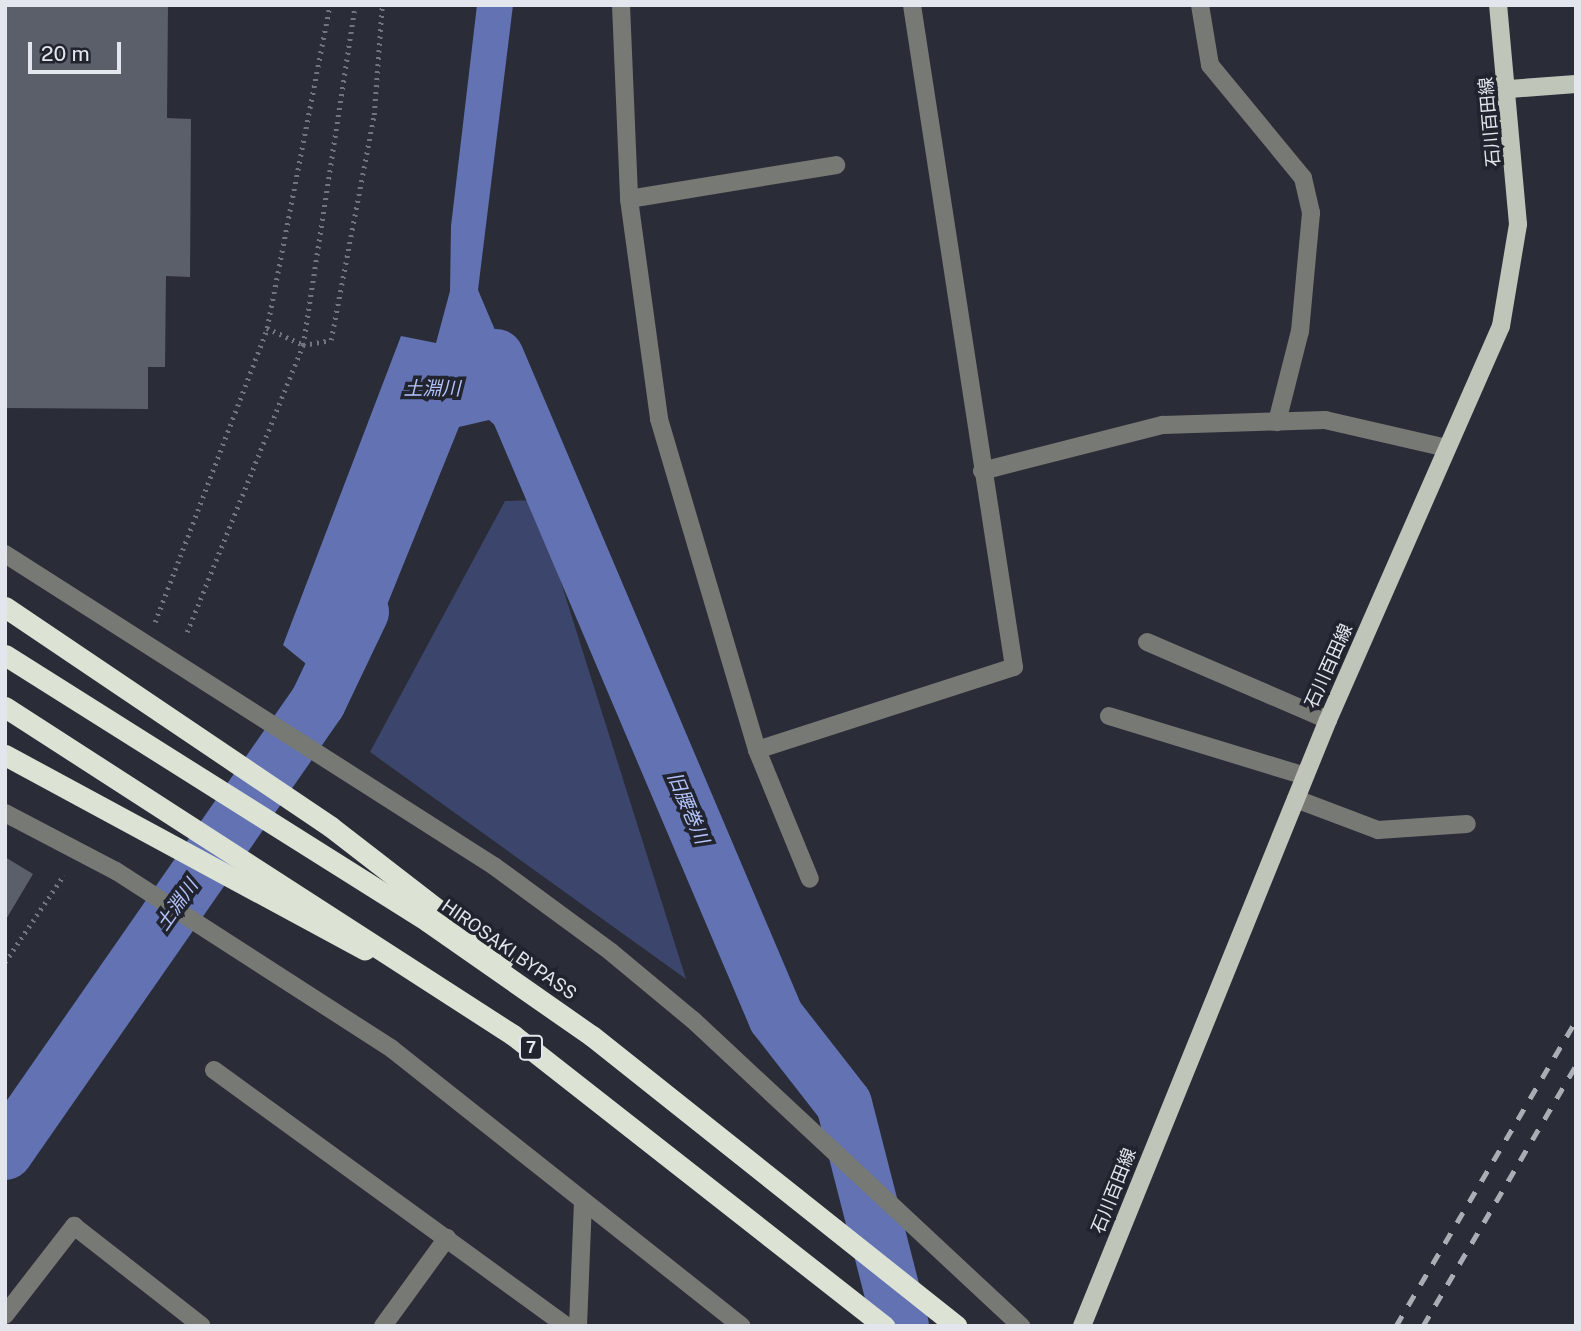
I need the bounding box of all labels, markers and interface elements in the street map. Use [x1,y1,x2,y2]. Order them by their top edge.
scale bar [32,28,124,72]
text: 20 m [41,41,90,66]
street label: 石川百田線 [1475,76,1505,168]
water label: 土淵川 [404,378,460,400]
street label: 石川百田線 [1301,620,1357,712]
water label: 旧腰巻川 [663,769,713,847]
water label: 土淵川 [151,875,203,935]
street label: HIROSAKI BYPASS [437,895,581,1005]
road number: 7 [519,1036,543,1060]
street label: 石川百田線 [1087,1145,1141,1237]

